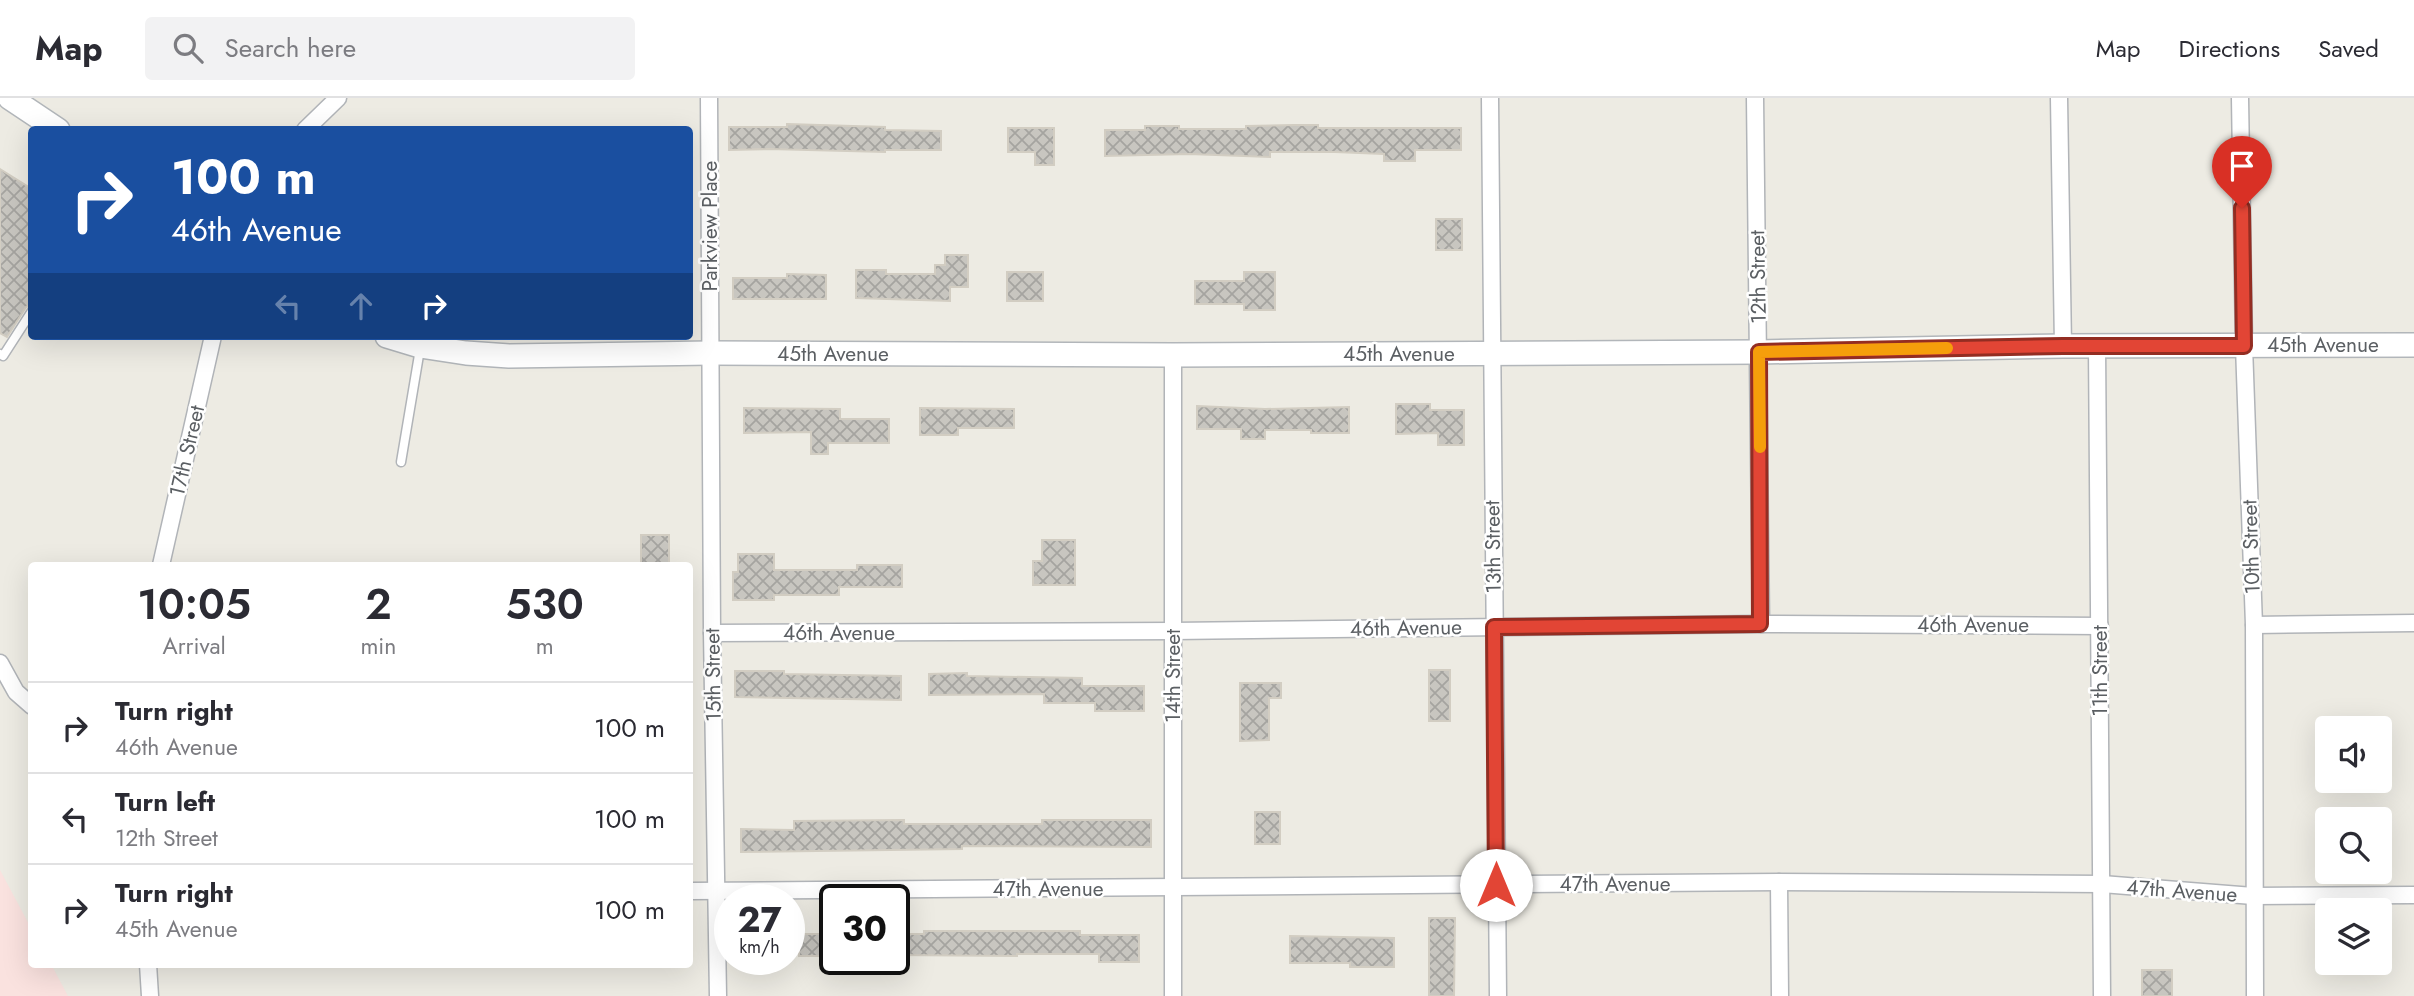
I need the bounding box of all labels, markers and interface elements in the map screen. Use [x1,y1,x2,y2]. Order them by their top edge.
search box [145,17,635,80]
text: Map [35,25,103,72]
icon: search [169,29,207,67]
text: Search here [225,29,356,67]
text: Map [2096,31,2141,66]
text: Directions [2179,31,2280,66]
text: Saved [2318,31,2379,66]
pin [2212,136,2272,208]
text: 100 m [171,142,316,212]
icon: arrive [2223,147,2261,185]
icon: right [56,154,147,245]
street label: Parkview Place [695,160,725,291]
text: 46th Avenue [171,207,342,253]
street label: 12th Street [1742,230,1774,324]
icon: left [269,287,307,325]
icon: ahead [342,287,380,325]
icon: right [415,287,453,325]
street label: 45th Avenue [2267,330,2379,360]
street label: 45th Avenue [777,339,889,369]
street label: 45th Avenue [1343,339,1455,369]
street label: 17th Street [162,402,212,500]
street label: 10th Street [2234,499,2268,595]
street label: 13th Street [1477,500,1509,594]
text: 10:05 [137,574,251,635]
text: 2 [365,574,392,635]
text: 530 [506,574,584,635]
street label: 46th Avenue [1917,610,2029,640]
street label: 46th Avenue [1350,612,1462,644]
street label: 46th Avenue [783,618,895,648]
street label: 11th Street [2085,625,2115,717]
street label: 15th Street [697,628,729,722]
text: Arrival [162,629,226,663]
text: min [360,629,396,663]
text: m [536,629,554,663]
street label: 14th Street [1158,629,1188,723]
text: Turn right [115,692,233,730]
icon: right [56,709,94,747]
text: 100 m [594,709,665,747]
map controls [2315,716,2392,975]
button: sound [2315,716,2392,793]
text: 46th Avenue [115,730,238,764]
text: Turn left [115,783,215,821]
icon: left [56,800,94,838]
text: 100 m [594,800,665,838]
button: search [2315,807,2392,884]
text: 12th Street [115,821,218,855]
position arrow [1459,848,1533,922]
street label: 47th Avenue [1559,869,1671,899]
street label: 47th Avenue [2126,872,2239,910]
text: Turn right [115,874,233,912]
street label: 47th Avenue [992,874,1104,904]
speed limit sign: 30 [819,884,910,975]
icon: right [56,891,94,929]
text: 100 m [594,891,665,929]
text: 27 [737,895,782,945]
button: layers [2315,898,2392,975]
text: 45th Avenue [115,912,238,946]
text: km/h [739,934,780,960]

